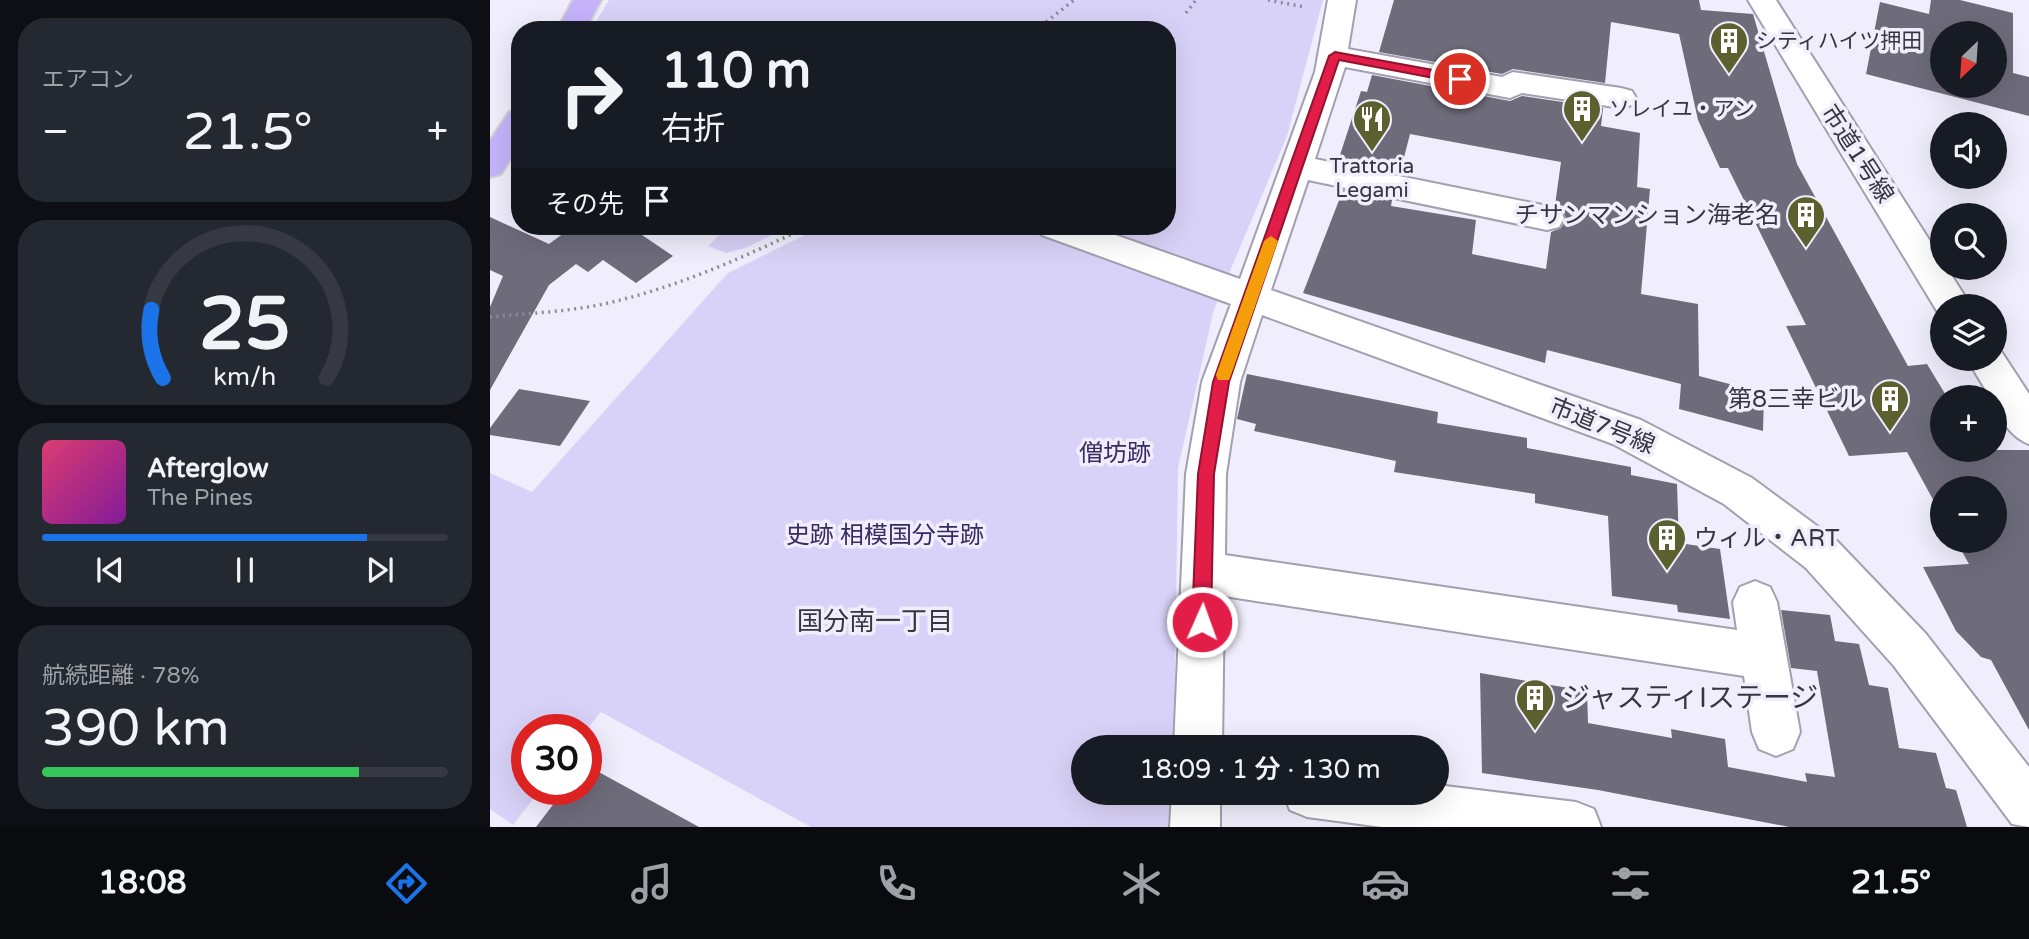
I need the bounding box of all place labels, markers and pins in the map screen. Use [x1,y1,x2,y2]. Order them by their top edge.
building icon: シティハイツ押田 [1708,20,1750,75]
place label: シティハイツ押田 [1756,29,1922,54]
pin [1430,49,1490,109]
building icon: ソレイユ・アン [1561,88,1603,143]
place label: ソレイユ・アン [1609,97,1755,122]
restaurant icon: Trattoria Legami [1351,98,1393,153]
place label: Trattoria Legami [1330,154,1414,203]
building icon: チサンマンション海老名 [1785,194,1827,249]
place label: チサンマンション海老名 [1515,201,1779,230]
building icon: 第8三幸ビル [1869,378,1911,433]
place label: 第8三幸ビル [1728,385,1863,414]
building icon: ウィル・ART [1646,517,1688,572]
place label: ウィル・ART [1694,524,1840,553]
building icon: ジャスティIステージ [1514,677,1556,732]
place label: ジャスティIステージ [1562,681,1818,715]

